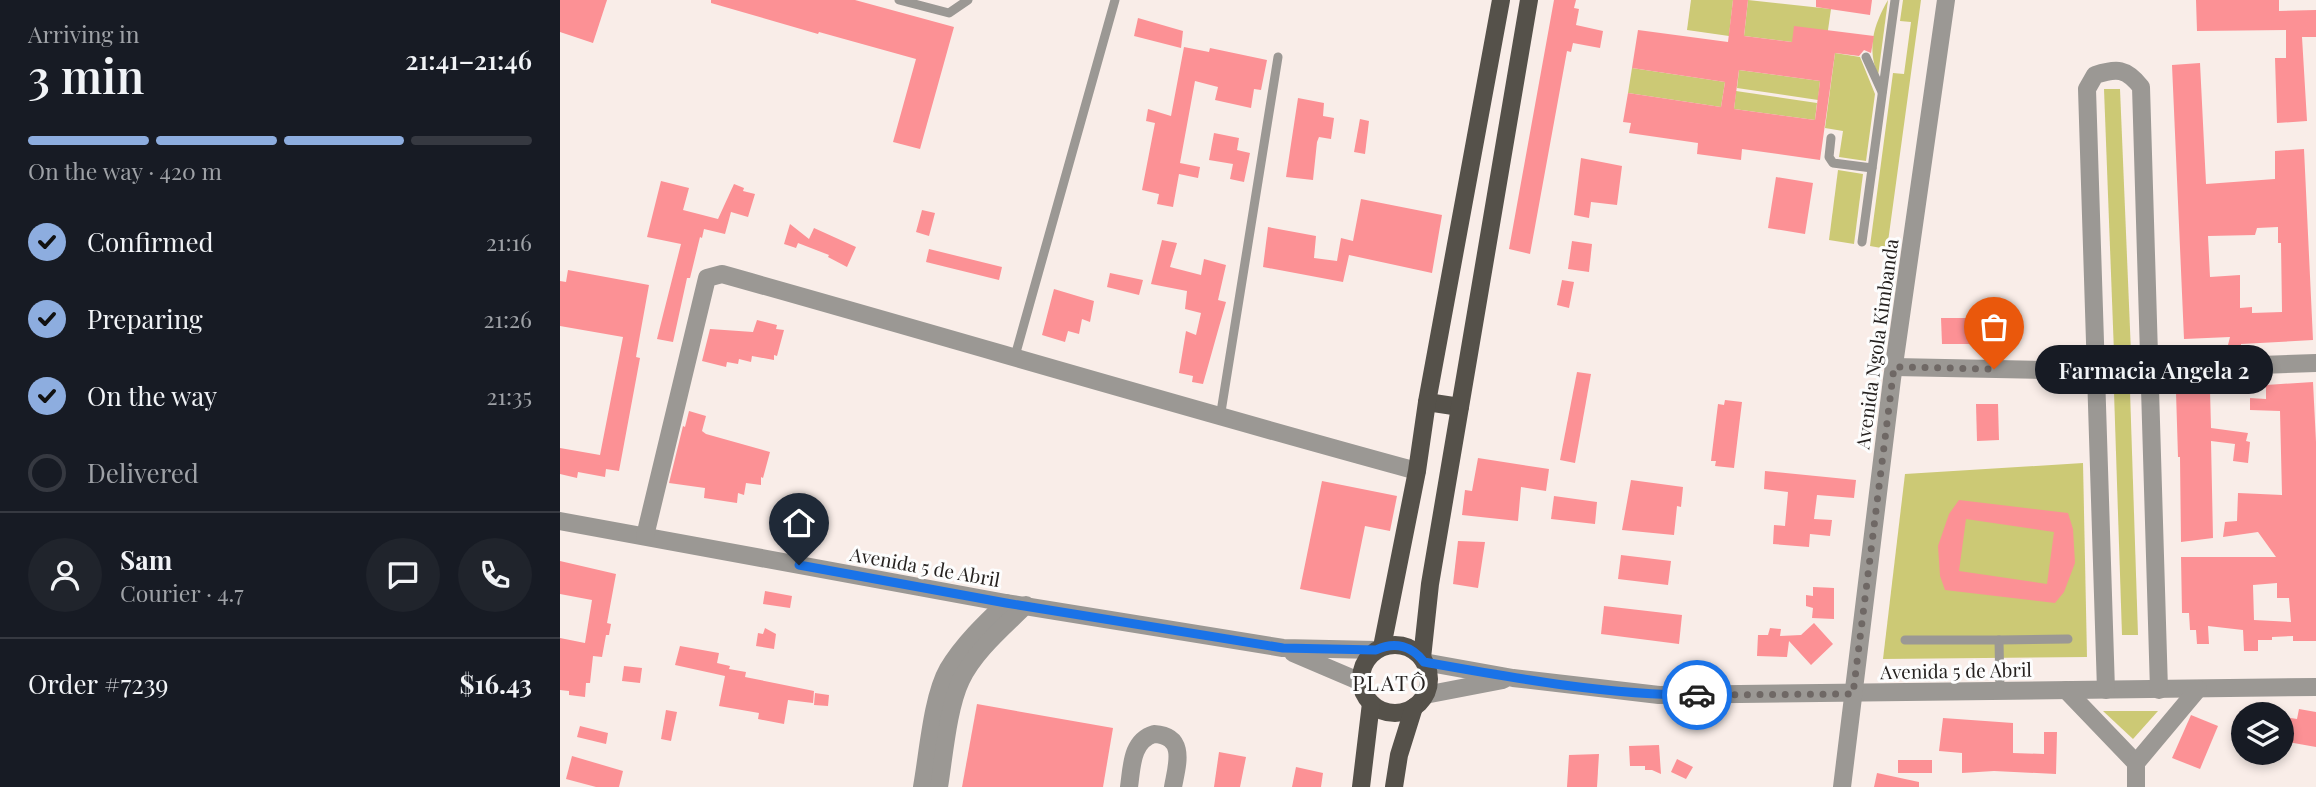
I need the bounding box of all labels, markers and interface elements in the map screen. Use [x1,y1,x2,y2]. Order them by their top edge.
text: Arriving in [28,18,140,49]
text: 21:41–21:46 [405,42,532,77]
text: 3 min [28,44,144,106]
text: On the way · 420 m [28,155,222,186]
icon: check [28,223,66,261]
text: Confirmed [87,224,214,259]
text: 21:16 [486,226,532,257]
street label: Avenida Ngola Kimbanda [1848,237,1904,452]
pin [1964,297,2024,369]
icon: check [28,300,66,338]
text: Preparing [87,301,203,336]
text: 21:26 [483,303,532,334]
icon: bag [1975,308,2013,346]
callout: Farmacia Angela 2 [2036,344,2274,394]
text: Farmacia Angela 2 [2059,354,2249,385]
icon: check [28,377,66,415]
text: On the way [87,378,217,413]
text: 21:35 [486,380,532,411]
text: Delivered [87,455,199,490]
pin [769,493,829,565]
icon: home [780,504,818,542]
button: person [28,538,102,612]
button: chat [366,538,440,612]
button: phone [458,538,532,612]
street label: Avenida 5 de Abril [847,540,1003,592]
text: Sam [120,542,172,577]
text: Courier · 4.7 [120,577,244,608]
street label: Avenida 5 de Abril [1879,656,2033,684]
courier [1662,660,1732,730]
text: Order #7239 [28,666,169,701]
text: $16.43 [460,666,532,701]
district label: PLATÔ [1352,668,1428,696]
icon: car [1678,676,1716,714]
map controls [2231,702,2294,765]
button: layers [2231,702,2294,765]

